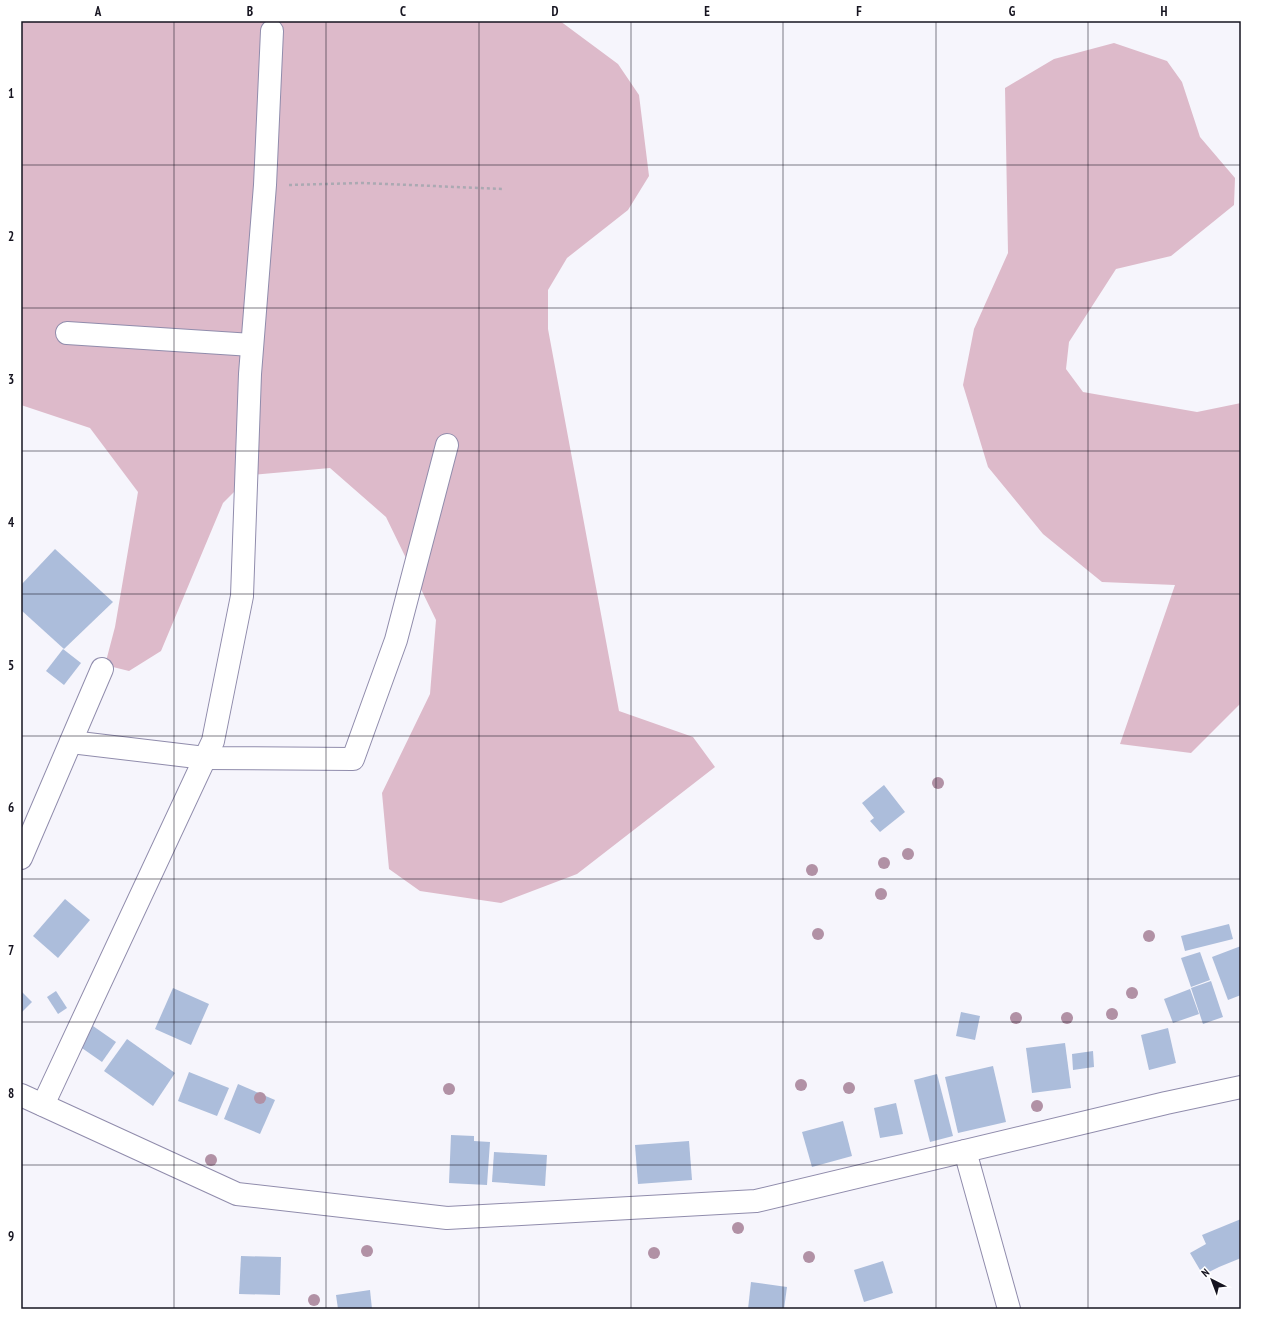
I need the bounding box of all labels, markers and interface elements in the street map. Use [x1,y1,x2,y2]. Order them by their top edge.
text: A [94,3,102,20]
text: B [247,3,253,20]
text: C [400,3,406,20]
text: D [552,3,559,20]
text: E [704,3,710,20]
text: F [856,3,862,20]
text: G [1009,3,1016,20]
text: H [1161,3,1168,20]
text: 1 [8,85,14,102]
text: 2 [8,228,14,245]
text: 3 [8,371,14,388]
text: 4 [8,514,15,531]
text: 5 [8,657,14,674]
text: 6 [8,799,14,816]
text: 7 [8,942,14,959]
text: 8 [8,1085,14,1102]
text: 9 [8,1228,14,1245]
north arrow [1192,1260,1232,1300]
text: N [1198,1265,1212,1280]

